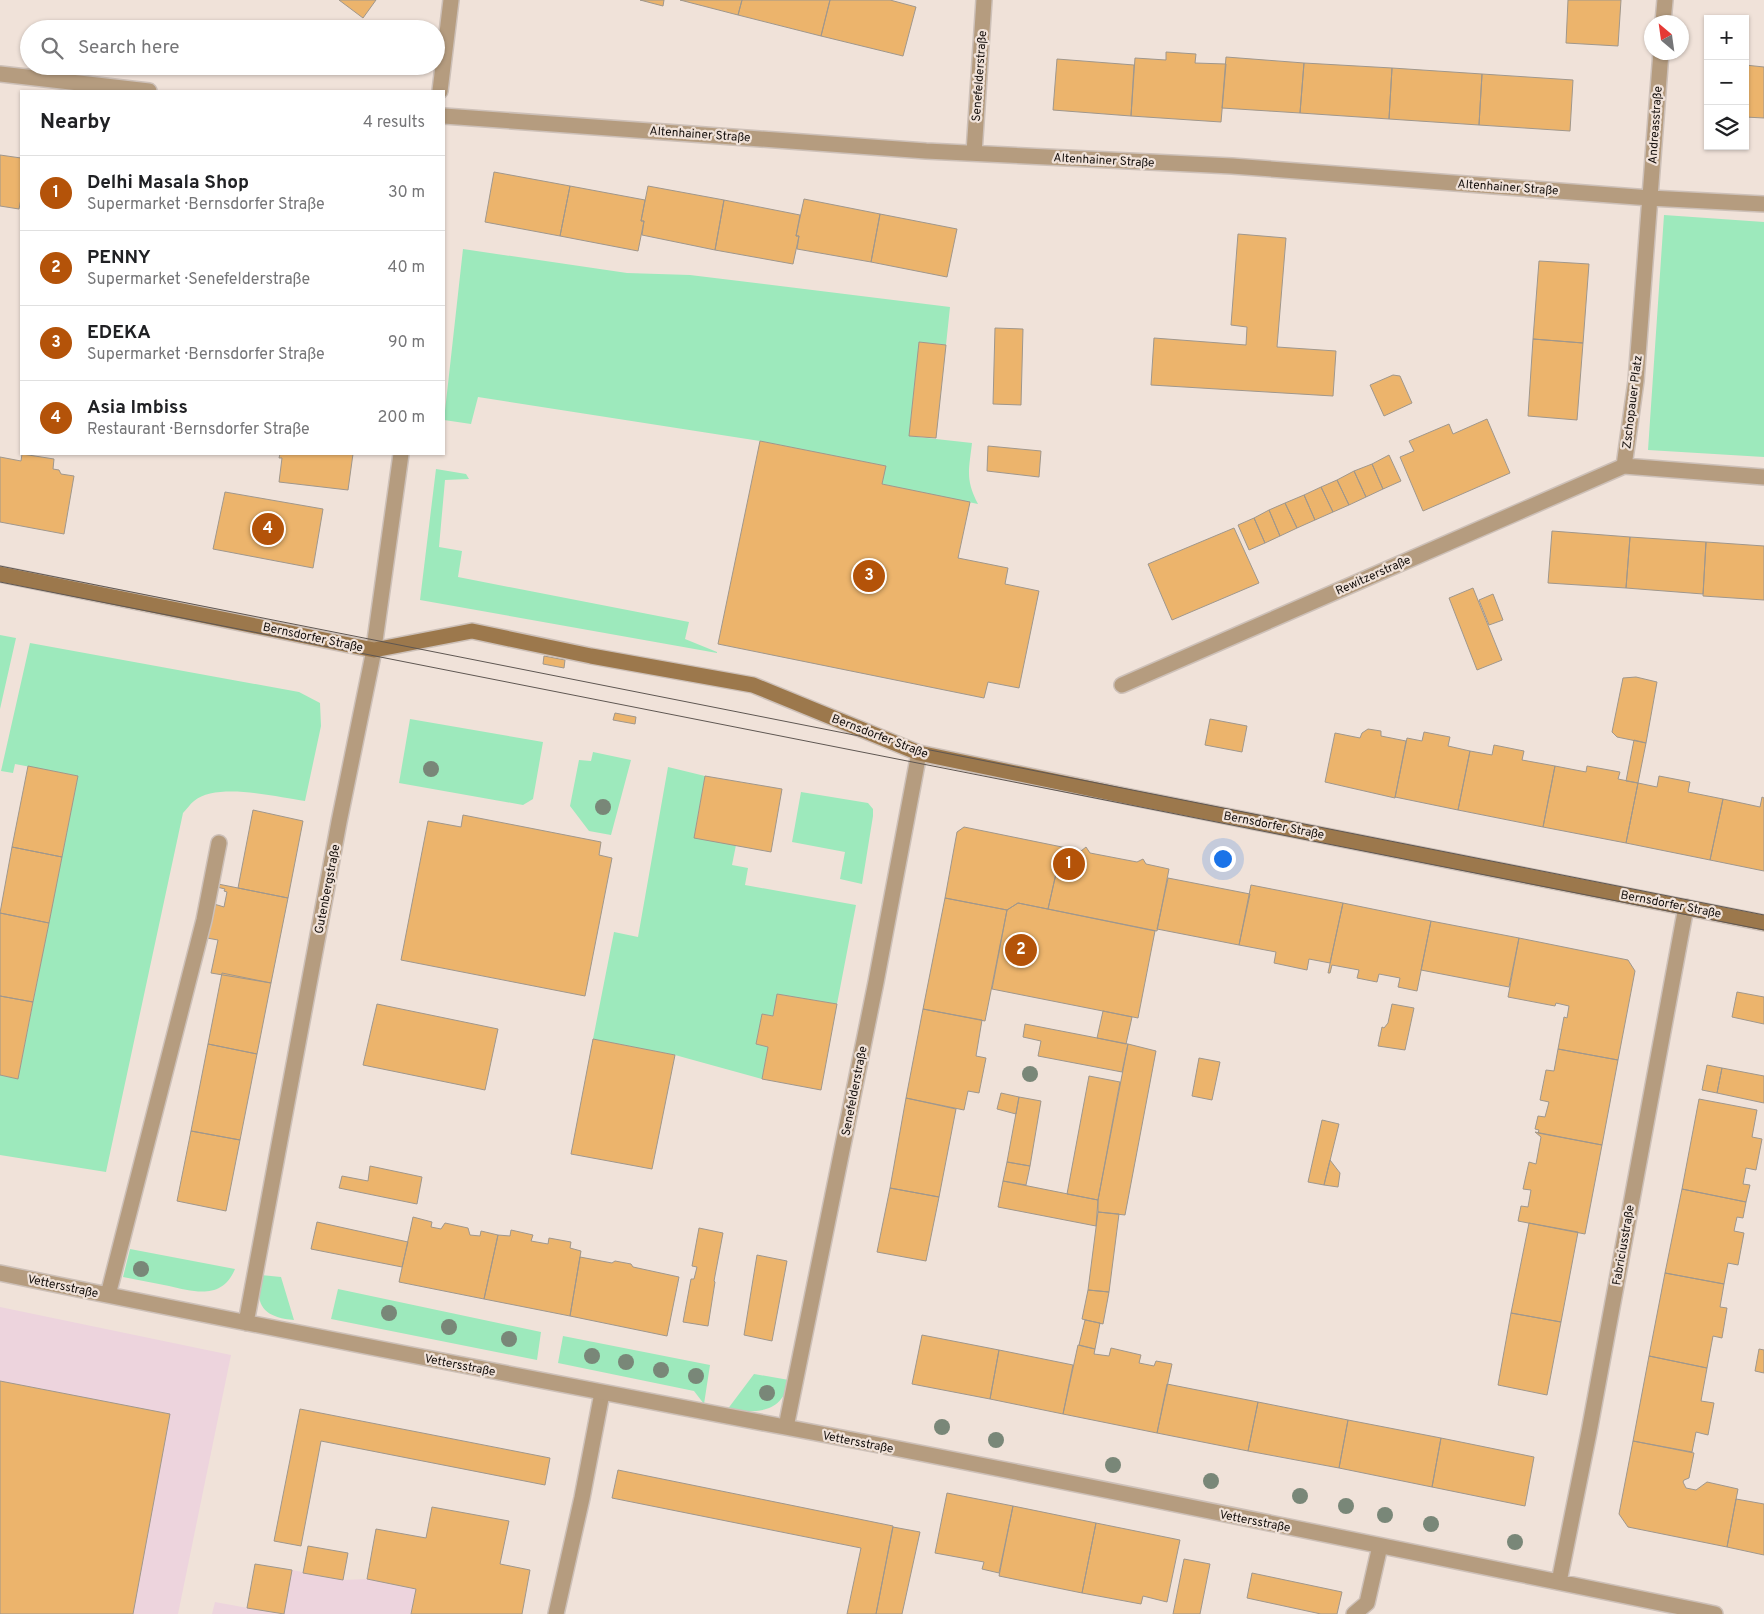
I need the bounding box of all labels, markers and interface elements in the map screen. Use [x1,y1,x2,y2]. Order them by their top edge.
north arrow [1644,15,1689,60]
map controls [1704,15,1749,150]
button: + [1704,15,1749,60]
search box [20,20,445,75]
street label: Senefelderstraße [969,30,991,122]
icon: search [38,34,66,62]
text: Search here [78,36,180,60]
button: − [1704,60,1749,105]
street label: Andreasstraße [1645,86,1667,164]
button: layers [1704,105,1749,150]
text: Nearby [40,109,111,136]
text: 4 results [363,113,425,133]
street label: Altenhainer Straße [649,123,751,147]
street label: Altenhainer Straße [1053,150,1155,172]
text: Delhi Masala Shop [87,171,249,195]
street label: Altenhainer Straße [1457,176,1559,200]
text: 1 [53,183,59,203]
text: 30 m [388,183,425,203]
text: Supermarket · Bernsdorfer Straße [87,195,325,215]
text: PENNY [87,246,151,270]
text: 2 [51,258,61,278]
text: 40 m [387,258,425,278]
text: Supermarket · Senefelderstraße [87,270,310,290]
text: EDEKA [87,321,151,345]
text: 3 [51,333,61,353]
text: 90 m [388,333,425,353]
text: Supermarket · Bernsdorfer Straße [87,345,325,365]
street label: Zschopauer Platz [1619,354,1647,450]
text: Asia Imbiss [87,396,188,420]
text: 4 [51,408,61,428]
text: 200 m [377,408,425,428]
text: Restaurant · Bernsdorfer Straße [87,420,310,440]
pin: 4 [252,510,284,548]
street label: Rewitzerstraße [1333,552,1413,600]
pin: 3 [853,557,885,595]
street label: Bernsdorfer Straße [261,620,364,656]
street label: Bernsdorfer Straße [829,711,930,763]
street label: Bernsdorfer Straße [1222,808,1326,844]
street label: Gutenbergstraße [311,843,344,935]
pin: 1 [1053,845,1085,883]
your location [1210,846,1236,872]
street label: Bernsdorfer Straße [1619,887,1723,923]
pin: 2 [1005,931,1037,969]
street label: Senefelderstraße [838,1045,872,1138]
street label: Fabriciusstraße [1609,1204,1639,1287]
street label: Vettersstraße [26,1272,100,1302]
street label: Vettersstraße [423,1351,497,1381]
street label: Vettersstraße [821,1428,895,1458]
street label: Vettersstraße [1218,1507,1292,1537]

